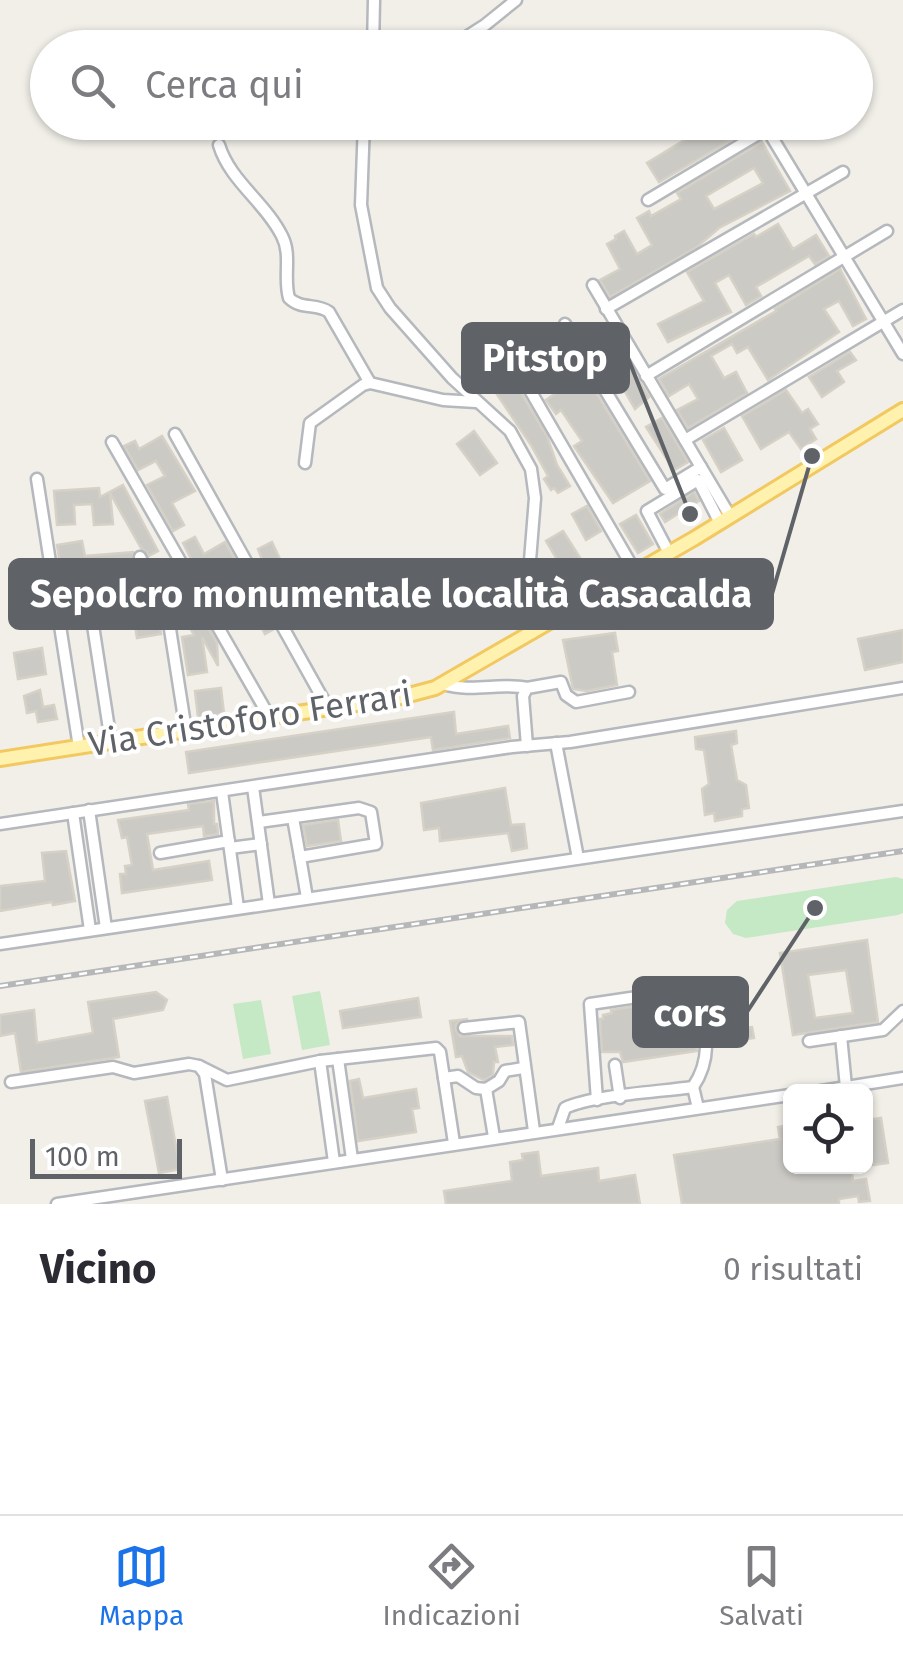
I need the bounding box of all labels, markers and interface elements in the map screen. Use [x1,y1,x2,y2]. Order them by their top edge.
search box [30,30,873,140]
icon: search [65,58,120,113]
text: Cerca qui [145,62,304,108]
callout: Pitstop [463,324,628,392]
text: Pitstop [482,335,608,381]
callout: Sepolcro monumentale località Casacalda [10,560,772,628]
text: Sepolcro monumentale località Casacalda [30,571,752,617]
street label: Via Cristoforo Ferrari [86,673,414,765]
callout: cors [634,978,747,1046]
text: cors [654,990,726,1036]
map controls [783,1084,873,1174]
button: locate [783,1084,873,1174]
scale bar [30,1134,182,1178]
text: 100 m [45,1140,120,1173]
text: Vicino [40,1244,157,1294]
text: 0 risultati [723,1250,863,1288]
tab: Mappa [99,1539,184,1632]
tab: Indicazioni [383,1539,521,1632]
tab: Salvati [719,1539,804,1632]

